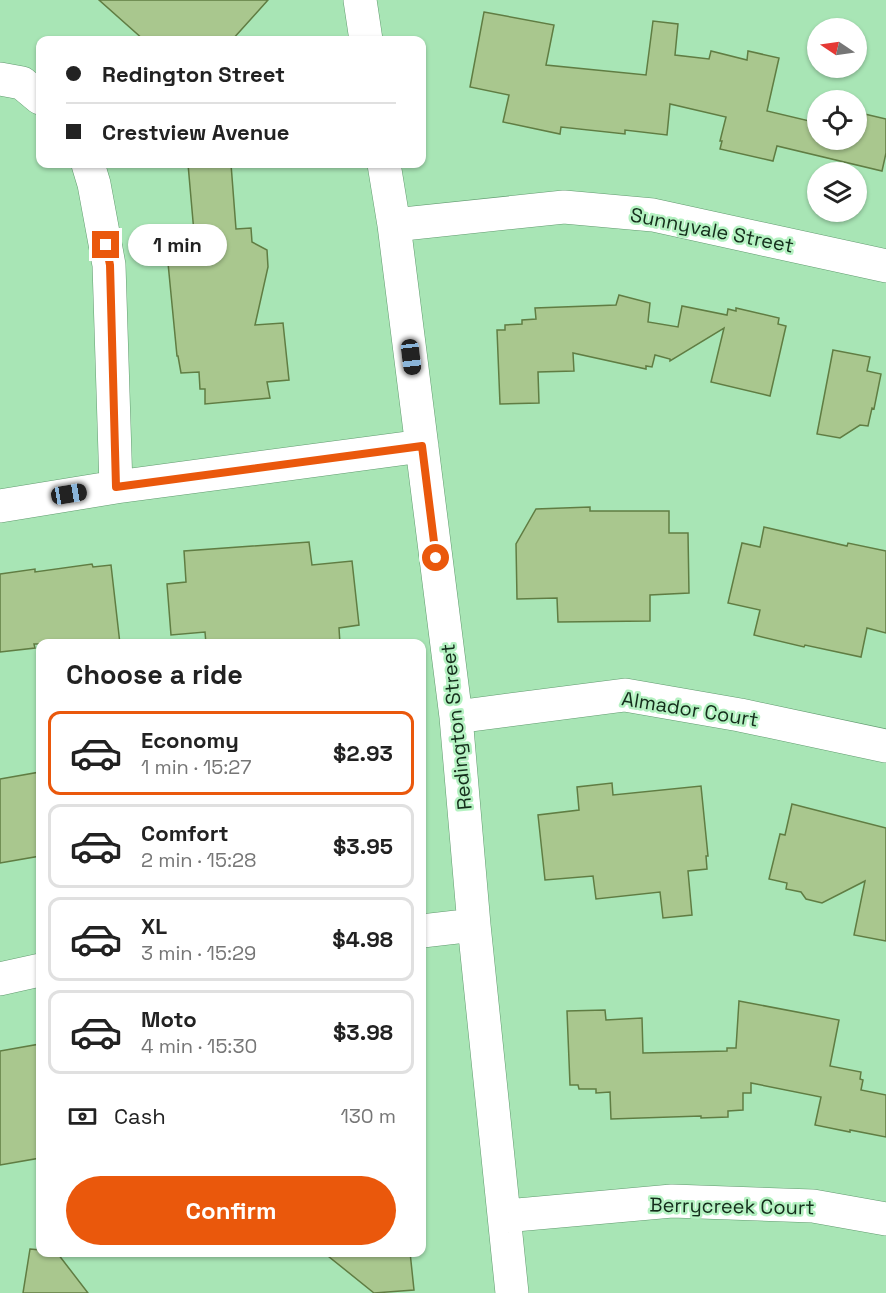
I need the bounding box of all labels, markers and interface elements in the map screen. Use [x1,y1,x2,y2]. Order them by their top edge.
north arrow [807,18,867,78]
map controls [807,18,867,222]
text: Redington Street [102,60,285,88]
button: locate [807,90,867,150]
text: Crestview Avenue [102,118,289,146]
button: layers [807,162,867,222]
street label: Sunnyvale Street [628,201,796,259]
callout: 1 min [127,224,226,266]
route end [92,231,119,258]
text: 1 min [153,232,202,258]
car [400,338,422,376]
car [50,482,88,506]
route start [422,544,449,571]
street label: Redington Street [434,643,478,811]
text: Choose a ride [66,657,243,692]
street label: Almador Court [620,685,760,733]
icon: car [69,726,123,780]
text: Economy [141,726,239,754]
text: $2.93 [333,739,393,767]
text: 1 min · 15:27 [141,754,251,780]
icon: car [69,819,123,873]
text: Comfort [141,819,229,847]
text: $3.95 [333,832,393,860]
text: 2 min · 15:28 [141,847,257,873]
icon: car [69,912,123,966]
text: XL [141,912,167,940]
text: $4.98 [332,925,393,953]
text: 3 min · 15:29 [141,940,256,966]
icon: car [69,1005,123,1059]
text: Moto [141,1005,197,1033]
text: $3.98 [333,1018,393,1046]
text: 4 min · 15:30 [141,1033,257,1059]
icon: cash [66,1100,99,1133]
text: Cash [114,1102,166,1130]
text: 130 m [340,1103,396,1129]
button: Confirm [66,1176,396,1245]
street label: Berrycreek Court [649,1192,815,1220]

